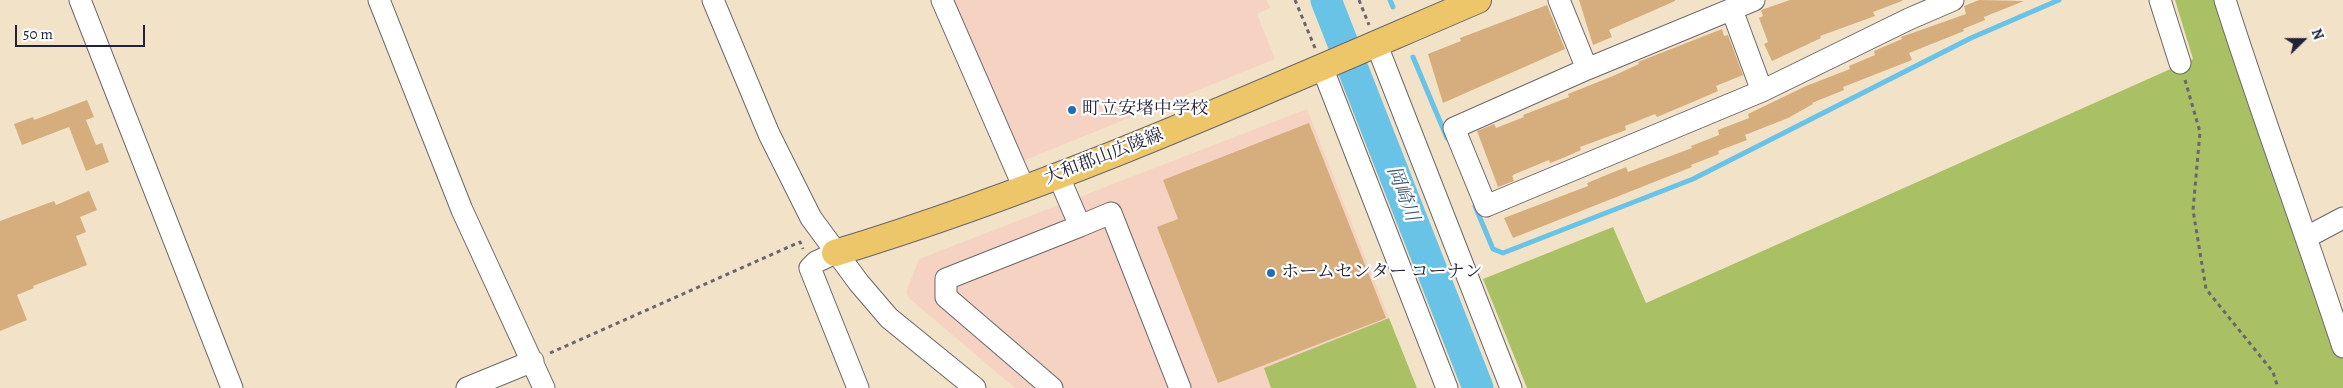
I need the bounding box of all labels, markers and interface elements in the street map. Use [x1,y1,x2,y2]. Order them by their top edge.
scale bar [18,15,148,47]
north arrow [2278,15,2328,65]
text: 50 m [23,24,53,44]
text: N [2307,26,2328,42]
place label: 町立安堵中学校 [1082,99,1208,121]
marker: 町立安堵中学校 [1066,104,1078,116]
street label: 大和郡山広陵線 [1041,124,1167,190]
water label: 岡崎川 [1381,163,1423,225]
place label: ホームセンター コーナン [1281,262,1483,284]
marker: ホームセンター コーナン [1265,267,1277,279]

